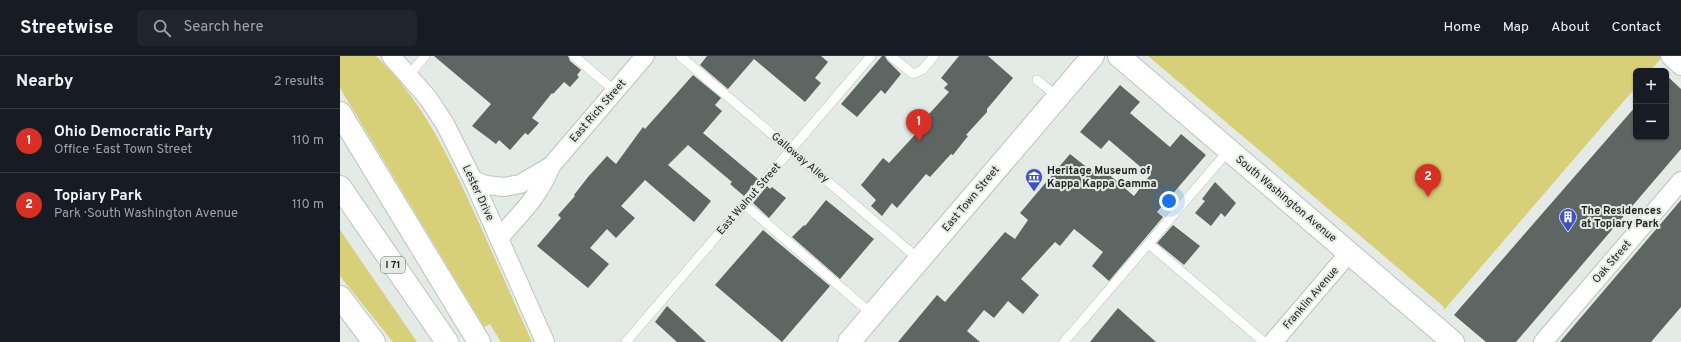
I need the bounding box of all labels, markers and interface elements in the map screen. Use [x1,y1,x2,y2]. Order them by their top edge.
search box [137,10,417,46]
text: Streetwise [20,16,113,40]
icon: search [151,17,173,39]
text: Search here [183,18,264,37]
text: Home [1444,19,1481,36]
text: Map [1503,19,1529,36]
text: About [1551,19,1590,36]
text: Contact [1612,19,1661,36]
map controls [1633,68,1669,140]
button: + [1633,68,1669,104]
text: Nearby [16,71,73,93]
text: 2 results [274,74,324,90]
street label: East Rich Street [567,77,629,145]
button: − [1633,104,1669,140]
pin: 1 [906,109,932,142]
text: Ohio Democratic Party [54,123,213,142]
street label: Galloway Alley [768,130,832,186]
text: 1 [26,133,32,149]
text: 110 m [292,133,324,149]
text: Office · East Town Street [54,142,192,158]
street label: South Washington Avenue [1233,153,1340,246]
street label: East Walnut Street [714,160,784,238]
street label: Lester Drive [459,163,497,223]
street label: East Town Street [939,163,1003,235]
place label: Heritage Museum of Kappa Kappa Gamma [1047,164,1157,191]
pin: 2 [1415,164,1441,197]
museum icon: Heritage Museum of Kappa Kappa Gamma [1024,167,1044,192]
text: Topiary Park [54,187,142,206]
your location [1159,191,1179,211]
text: 2 [25,197,33,213]
text: 110 m [292,197,324,213]
place label: The Residences at Topiary Park [1581,204,1661,231]
text: Park · South Washington Avenue [54,206,238,222]
building icon: The Residences at Topiary Park [1558,207,1578,232]
street label: Oak Street [1590,238,1634,286]
road number: I 71 [381,257,405,273]
street label: Franklin Avenue [1280,264,1342,332]

